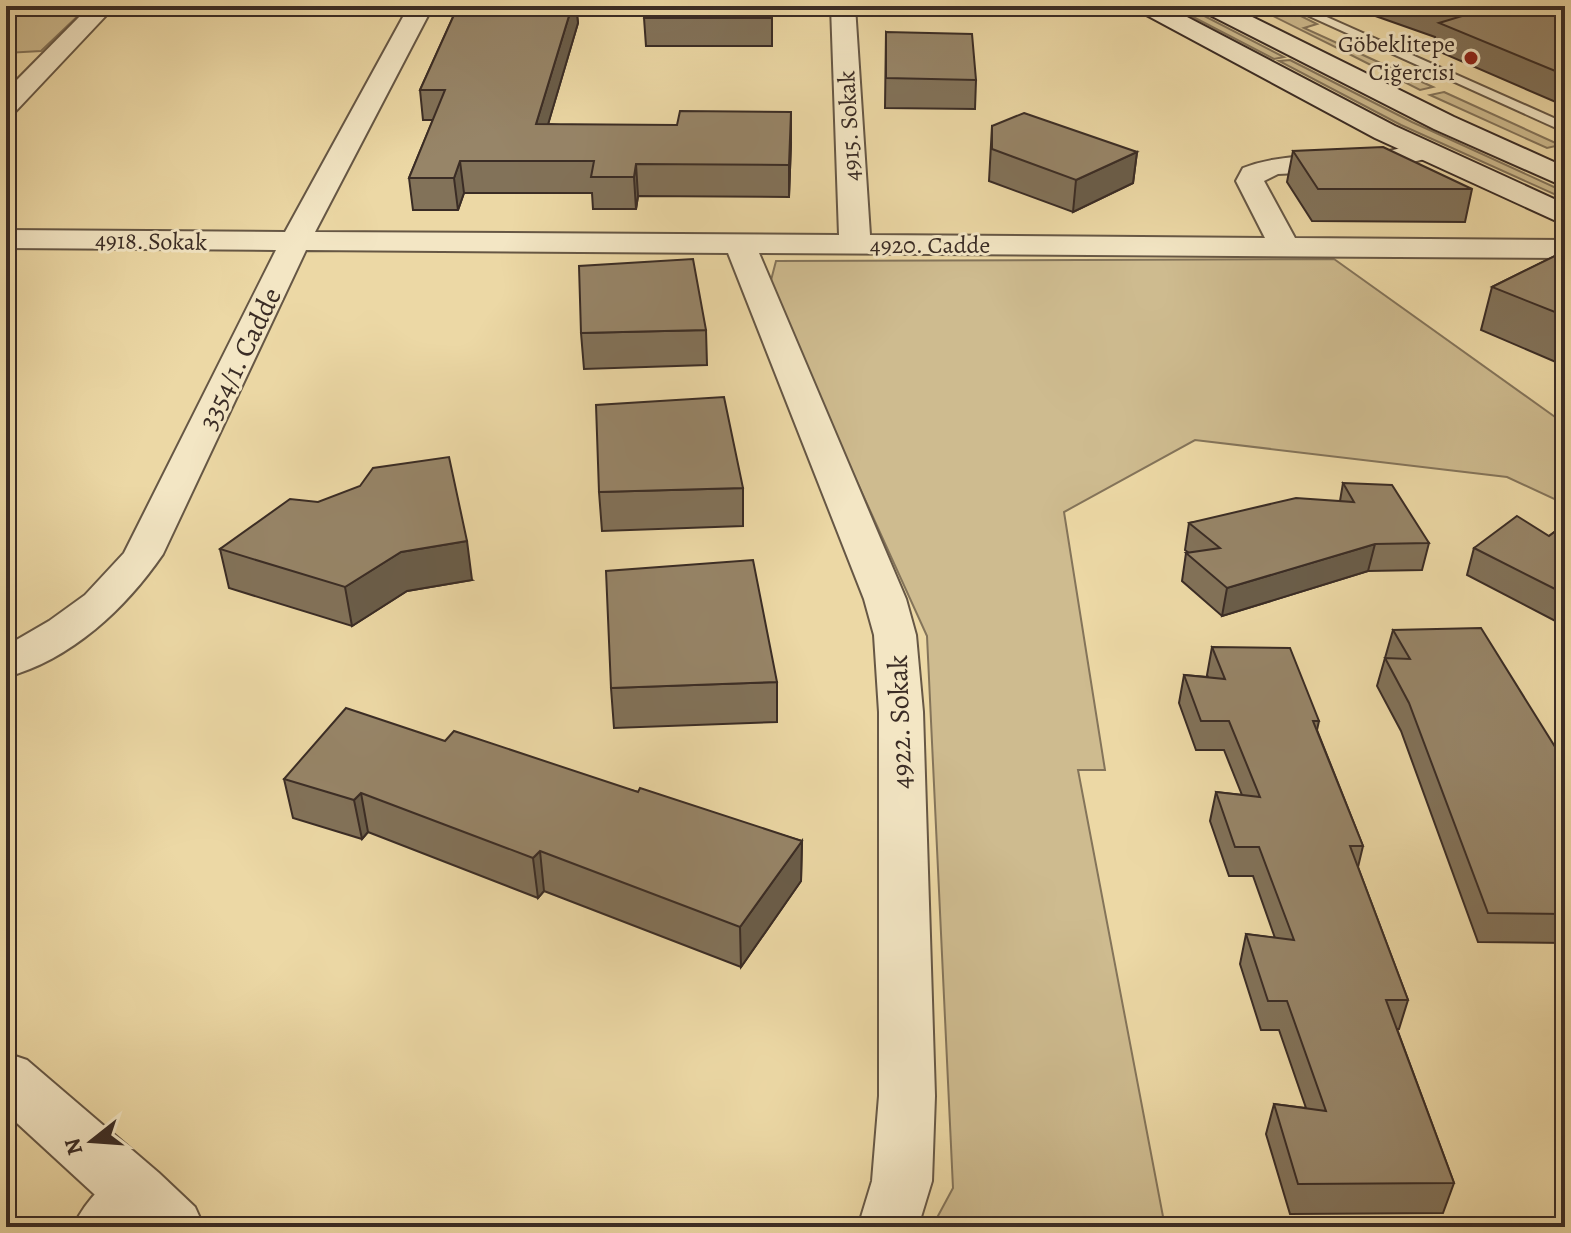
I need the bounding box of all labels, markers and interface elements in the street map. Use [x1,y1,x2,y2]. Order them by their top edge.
place label: Göbeklitepe Ciğercisi [1338,28,1455,88]
marker: Göbeklitepe Ciğercisi [1462,49,1480,67]
street label: 4915. Sokak [830,70,868,182]
street label: 4918. Sokak [95,224,207,258]
street label: 4920. Cadde [870,229,990,261]
street label: 3354/1. Cadde [189,281,291,436]
street label: 4922. Sokak [879,654,921,790]
north arrow [52,1101,132,1181]
text: N [57,1135,91,1159]

